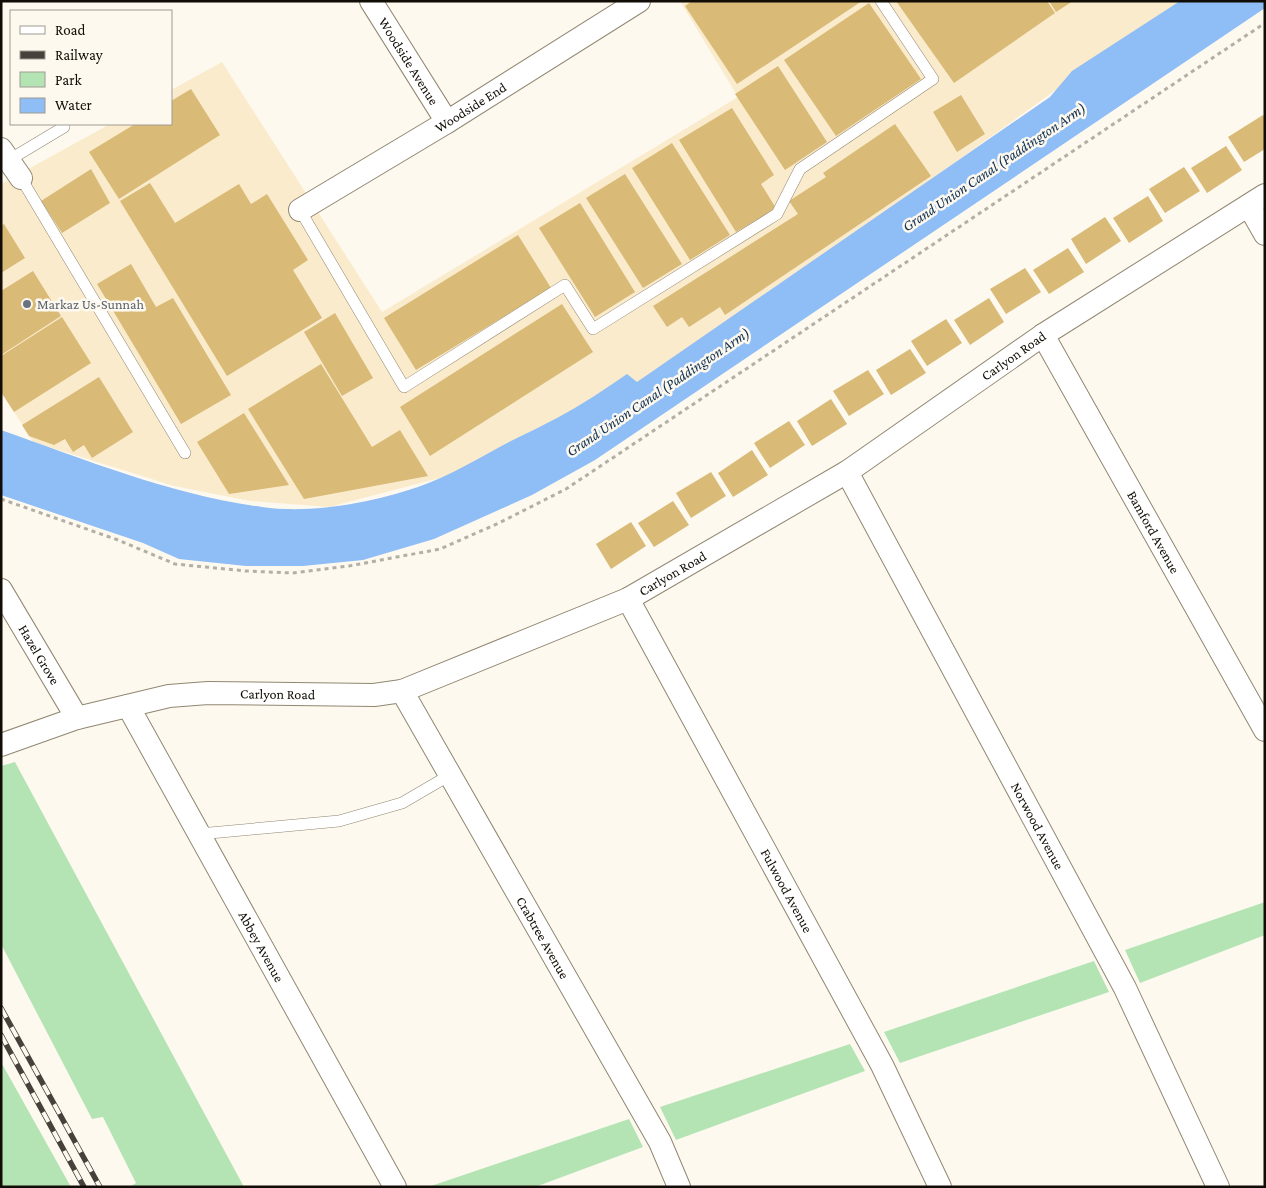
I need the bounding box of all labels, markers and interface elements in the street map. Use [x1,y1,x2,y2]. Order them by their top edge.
legend [10,10,172,125]
street label: Woodside Avenue [375,14,442,108]
text: Road [55,22,86,38]
text: Railway [55,47,103,64]
text: Park [55,72,82,88]
street label: Woodside End [432,78,510,136]
text: Water [55,97,92,113]
water label: Grand Union Canal (Paddington Arm) [899,100,1089,235]
place label: Markaz Us-Sunnah [37,296,145,312]
marker: Markaz Us-Sunnah [21,298,33,310]
water label: Grand Union Canal (Paddington Arm) [563,325,753,460]
street label: Carlyon Road [978,327,1049,384]
street label: Bamford Avenue [1124,488,1183,576]
street label: Carlyon Road [636,547,709,599]
street label: Hazel Grove [15,622,63,687]
street label: Carlyon Road [240,685,316,702]
street label: Norwood Avenue [1008,780,1068,872]
street label: Fulwood Avenue [758,846,816,935]
street label: Crabtree Avenue [513,894,573,982]
street label: Abbey Avenue [235,908,288,985]

